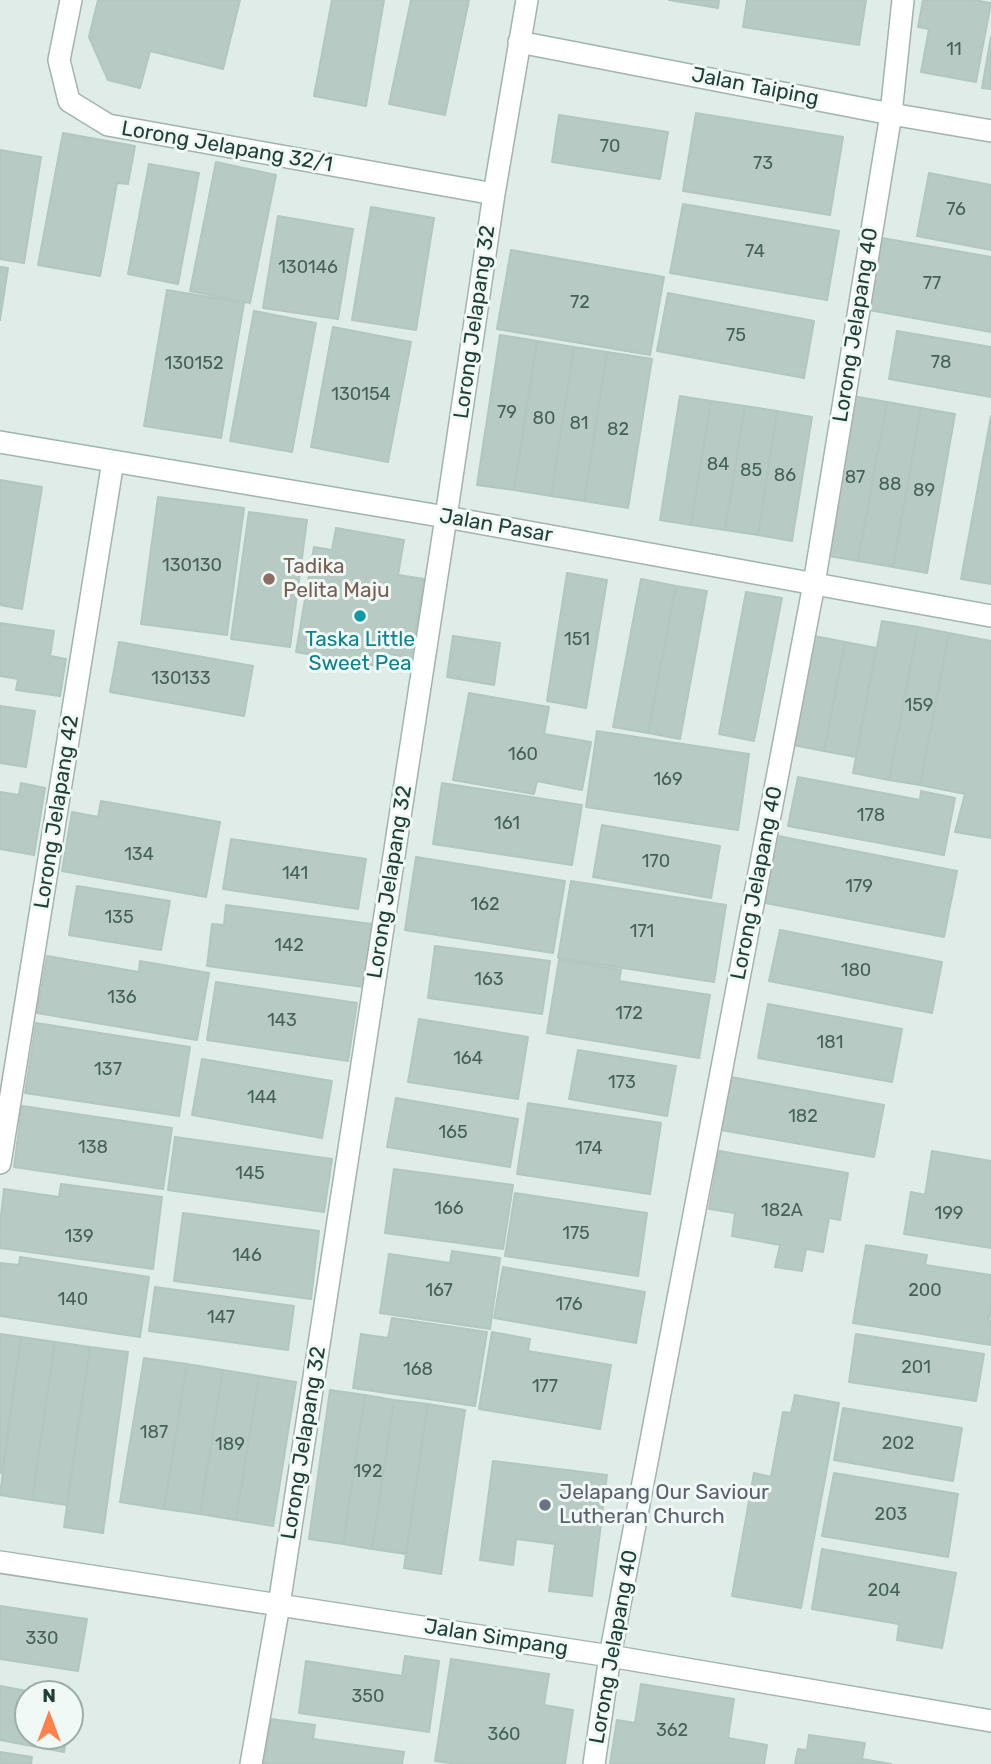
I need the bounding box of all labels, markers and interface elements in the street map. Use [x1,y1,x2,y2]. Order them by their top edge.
house number: 11 [946,39,962,61]
street label: Jalan Taiping [689,62,821,112]
street label: Lorong Jelapang 32/1 [119,116,335,178]
house number: 70 [600,136,620,158]
house number: 73 [753,153,773,175]
house number: 76 [946,199,966,221]
street label: Lorong Jelapang 32 [449,224,501,420]
street label: Lorong Jelapang 40 [828,226,884,424]
house number: 74 [745,241,765,263]
house number: 130146 [278,257,338,279]
house number: 77 [923,273,941,295]
house number: 72 [570,292,590,314]
house number: 75 [726,325,746,347]
house number: 78 [931,352,951,374]
house number: 130152 [165,353,223,375]
house number: 130154 [331,384,391,406]
house number: 79 [497,402,517,424]
house number: 80 [533,408,555,430]
house number: 81 [569,413,589,435]
house number: 82 [607,419,629,441]
house number: 84 [707,454,729,476]
house number: 85 [740,460,762,482]
house number: 86 [774,465,796,487]
house number: 87 [845,467,865,489]
house number: 88 [879,474,901,496]
house number: 89 [913,480,935,502]
street label: Jalan Pasar [437,504,555,548]
place label: Tadika Pelita Maju [283,554,390,604]
house number: 130130 [162,555,222,577]
marker: Tadika Pelita Maju [261,571,277,587]
marker: Taska Little Sweet Pea [352,608,368,624]
place label: Taska Little Sweet Pea [305,627,415,677]
house number: 151 [564,629,590,651]
house number: 130133 [151,668,211,690]
house number: 159 [904,695,934,717]
street label: Lorong Jelapang 42 [29,713,85,911]
house number: 160 [508,744,538,766]
house number: 169 [653,769,683,791]
street label: Lorong Jelapang 32 [362,784,418,980]
street label: Lorong Jelapang 40 [726,784,788,982]
house number: 178 [857,805,885,827]
house number: 161 [494,813,520,835]
house number: 134 [124,844,154,866]
house number: 170 [642,851,670,873]
house number: 141 [282,863,308,885]
house number: 179 [845,876,873,898]
house number: 162 [470,894,500,916]
house number: 135 [104,907,134,929]
house number: 171 [630,921,654,943]
house number: 142 [274,935,304,957]
house number: 180 [841,960,871,982]
house number: 163 [474,969,504,991]
house number: 136 [107,987,137,1009]
house number: 172 [615,1003,643,1025]
house number: 143 [267,1010,297,1032]
house number: 181 [817,1032,843,1054]
house number: 164 [453,1048,483,1070]
house number: 137 [94,1059,122,1081]
house number: 173 [608,1072,636,1094]
house number: 144 [247,1087,277,1109]
house number: 182 [788,1106,818,1128]
house number: 165 [438,1122,468,1144]
house number: 138 [78,1137,108,1159]
house number: 174 [575,1138,603,1160]
house number: 145 [235,1163,265,1185]
house number: 166 [434,1198,464,1220]
house number: 182A [761,1200,803,1222]
house number: 199 [934,1203,964,1225]
house number: 175 [562,1223,590,1245]
house number: 139 [64,1226,94,1248]
house number: 146 [232,1245,262,1267]
house number: 167 [425,1280,453,1302]
house number: 200 [908,1280,942,1302]
house number: 140 [58,1289,88,1311]
house number: 176 [555,1294,583,1316]
house number: 147 [207,1307,235,1329]
street label: Lorong Jelapang 32 [276,1345,332,1541]
house number: 201 [901,1357,931,1379]
house number: 168 [403,1359,433,1381]
house number: 177 [532,1376,558,1398]
house number: 187 [140,1422,168,1444]
house number: 202 [882,1433,914,1455]
house number: 189 [215,1434,245,1456]
house number: 192 [354,1461,382,1483]
place label: Jelapang Our Saviour Lutheran Church [559,1480,769,1530]
marker: Jelapang Our Saviour Lutheran Church [537,1497,553,1513]
house number: 203 [875,1504,907,1526]
street label: Lorong Jelapang 40 [585,1548,643,1746]
house number: 204 [867,1580,901,1602]
street label: Jalan Simpang [422,1614,570,1662]
house number: 330 [25,1628,59,1650]
north arrow [14,1680,84,1750]
text: N [42,1684,56,1707]
house number: 350 [352,1686,384,1708]
house number: 362 [656,1720,688,1742]
house number: 360 [487,1724,521,1746]

